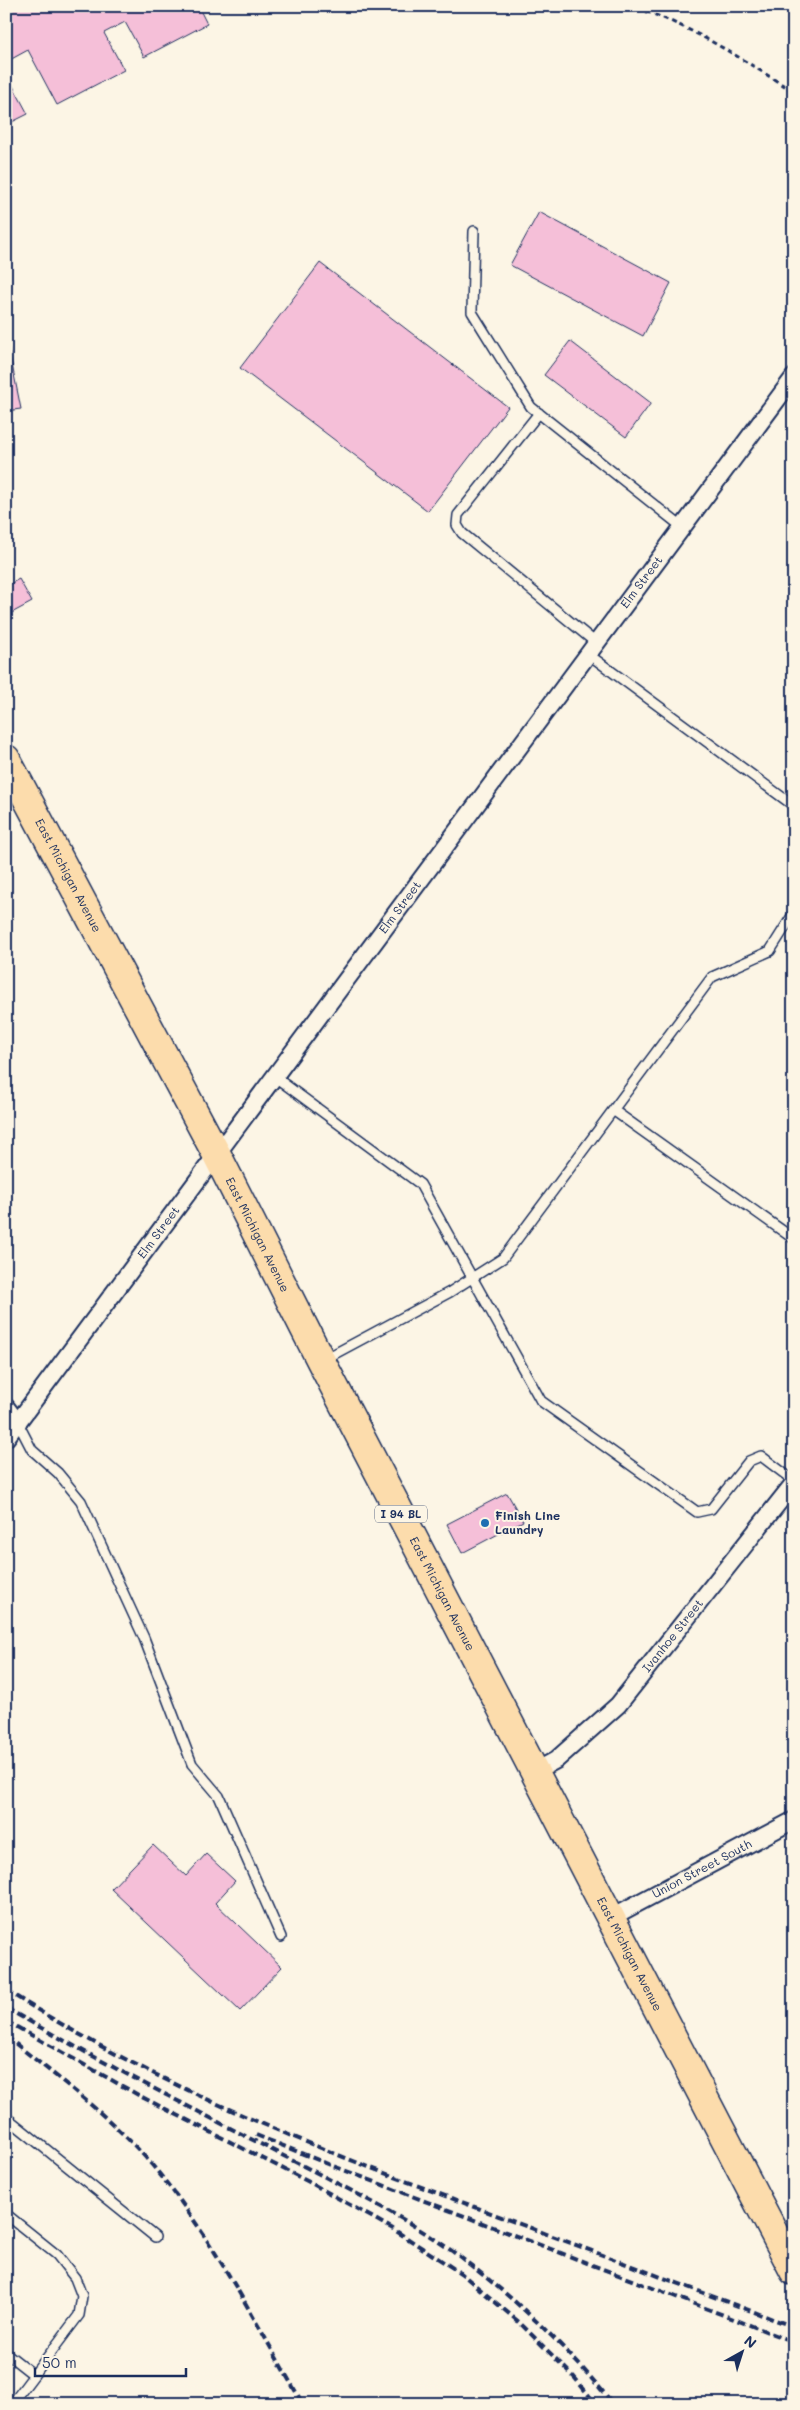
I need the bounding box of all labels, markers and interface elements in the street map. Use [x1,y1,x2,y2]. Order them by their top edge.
street label: Elm Street [616,552,666,611]
street label: East Michigan Avenue [32,815,106,935]
street label: Elm Street [375,877,424,936]
street label: East Michigan Avenue [222,1174,294,1294]
street label: Elm Street [133,1202,183,1261]
road number: I 94 BL [375,1506,427,1522]
place label: Finish Line Laundry [495,1507,560,1537]
marker: Finish Line Laundry [479,1517,491,1529]
street label: East Michigan Avenue [407,1534,479,1653]
street label: Ivanhoe Street [638,1595,706,1675]
street label: Union Street South [649,1835,754,1901]
street label: East Michigan Avenue [594,1894,667,2014]
north arrow [718,2328,768,2378]
text: N [740,2331,761,2352]
scale bar [35,2345,186,2377]
text: 50 m [42,2352,77,2372]

